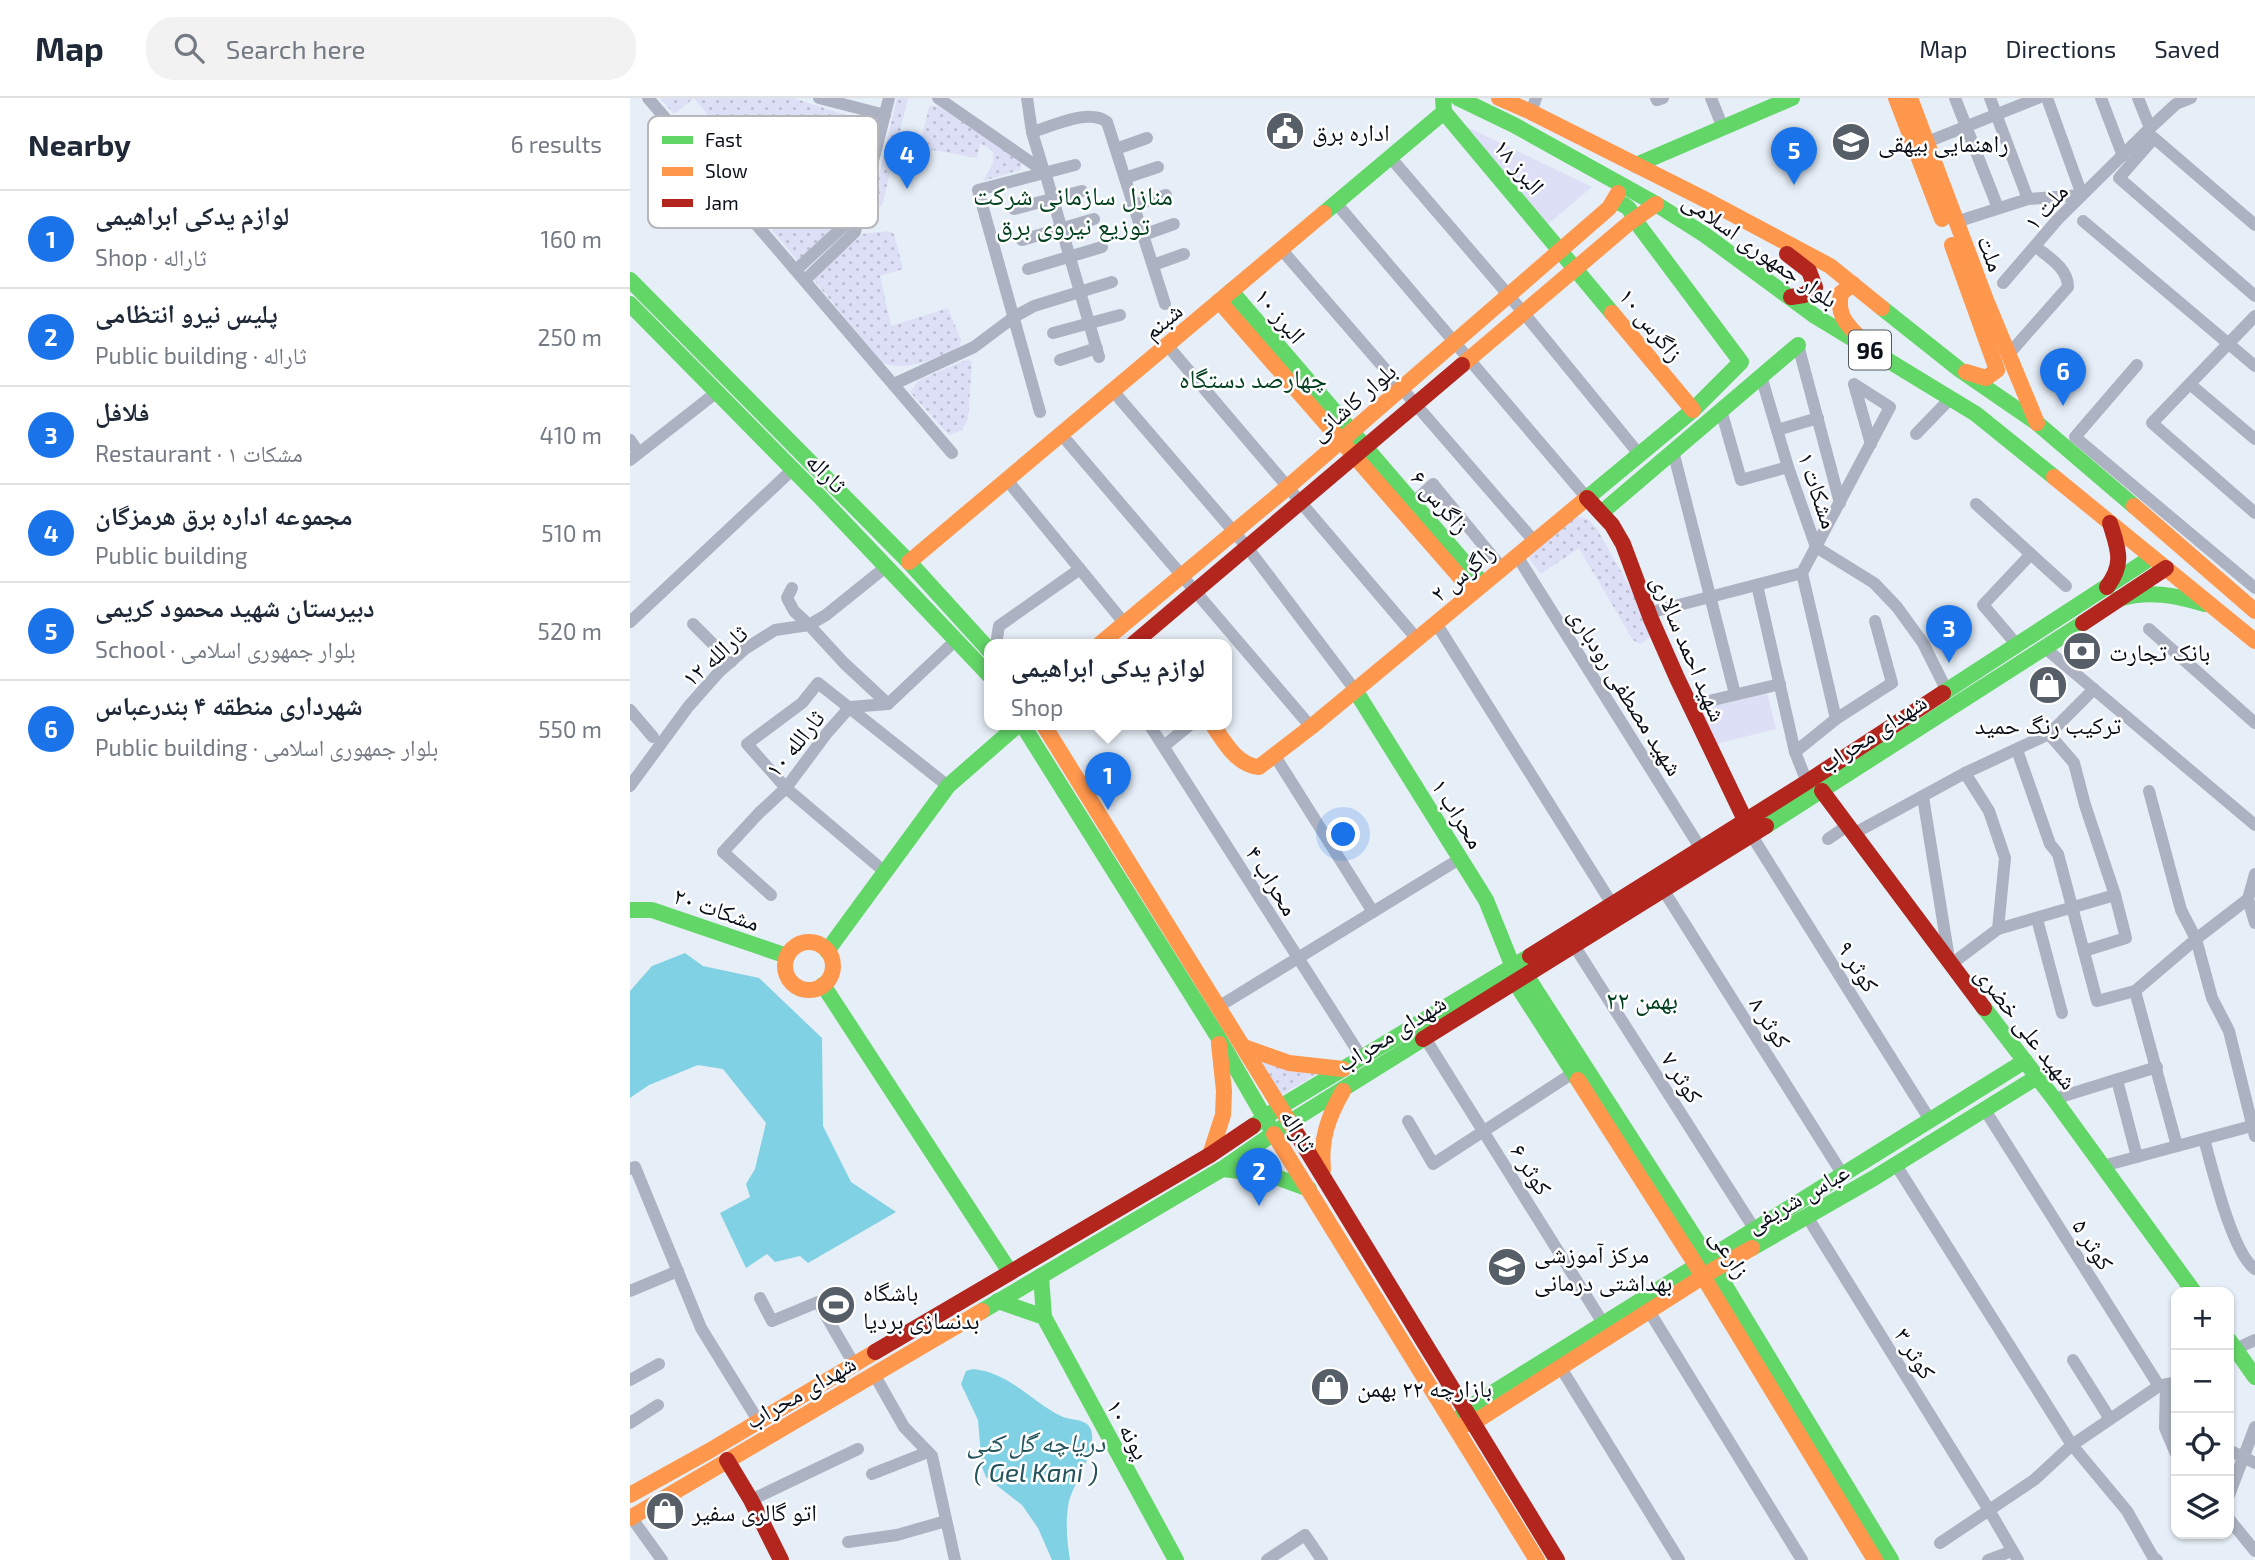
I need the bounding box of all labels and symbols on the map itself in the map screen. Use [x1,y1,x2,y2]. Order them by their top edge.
public building icon: اداره برق [1264,110,1306,152]
legend [648,116,878,228]
place label: اداره برق [1312,117,1390,147]
school or university icon: راهنمایی بیهقی [1830,121,1872,163]
pin: 5 [1771,127,1817,185]
text: Fast [705,128,742,151]
place label: راهنمایی بیهقی [1878,128,2008,158]
pin: 4 [884,131,930,189]
street label: البرز ۱۸ [1488,132,1552,200]
text: Slow [705,159,748,182]
street label: ملت ۱ [2017,177,2073,235]
district label: منازل سازمانی شرکت توزیع نیروی برق [973,179,1173,243]
street label: بلوار جمهوری اسلامی [1677,185,1844,314]
text: Jam [705,191,739,214]
street label: ملت [1972,231,2012,275]
street label: البرز ۱۰ [1249,281,1313,349]
street label: زاگرس ۱۰ [1613,282,1690,367]
street label: شبنم [1136,295,1190,347]
road number: 96 [1849,330,1891,370]
pin: 6 [2040,348,2086,406]
street label: بلوار کاشانی [1303,356,1402,447]
district label: چهارصد دستگاه [1179,362,1327,394]
street label: ثاراله [801,446,854,499]
street label: مشکات ۱ [1792,448,1846,532]
street label: زاگرس ۶ [1405,463,1477,540]
street label: زاگرس ۲ [1424,537,1501,608]
street label: شهید احمد سالاری [1645,570,1734,726]
street label: شهید مصطفی رودباری [1563,601,1691,781]
pin: 3 [1926,605,1972,663]
street label: ثارالله ۱۲ [675,618,753,692]
bank icon: بانک تجارت [2061,630,2103,672]
place label: بانک تجارت [2109,637,2210,666]
shop icon: ترکیب رنگ حمید [2027,664,2069,706]
street label: شهدای محراب [1812,686,1932,779]
street label: ثارالله ۱۰ [758,703,830,782]
place label: ترکیب رنگ حمید [1975,710,2121,739]
pin: 1 [1085,752,1131,810]
street label: محراب ۱ [1426,773,1492,854]
your location [1326,817,1360,851]
street label: محراب ۴ [1240,840,1306,921]
street label: مشکات ۲۰ [670,880,764,936]
street label: کوثر ۹ [1832,935,1886,997]
street label: شهید علی خضری [1969,960,2084,1095]
district label: ۲۲ بهمن [1606,983,1678,1016]
street label: شهدای محراب [1331,987,1451,1078]
street label: کوثر ۸ [1744,991,1798,1053]
street label: کوثر ۷ [1656,1046,1710,1108]
street label: ثاراله [1275,1103,1323,1157]
street label: کوثر ۶ [1505,1138,1559,1200]
pin: 2 [1236,1148,1282,1206]
street label: عباس شریفی [1740,1156,1854,1239]
street label: کوثر ۵ [2067,1213,2121,1275]
street label: زارعی [1704,1223,1757,1284]
place label: مرکز آموزشی بهداشتی درمانی [1534,1239,1672,1297]
school or university icon: مرکز آموزشی بهداشتی درمانی [1486,1246,1528,1288]
place label: باشگاه بدنسازی بردیا [863,1277,980,1335]
sports icon: باشگاه بدنسازی بردیا [815,1284,857,1326]
street label: کوثر ۳ [1889,1322,1943,1384]
street label: شهدای محراب [739,1348,861,1435]
shop icon: بازارچه ۲۲ بهمن [1309,1366,1351,1408]
place label: بازارچه ۲۲ بهمن [1357,1373,1492,1403]
street label: پونه ۱۰ [1100,1394,1157,1465]
water label: دریاچه گل کنی ( Gel Kani ) [967,1426,1106,1487]
shop icon: اتو گالری سفیر [644,1490,686,1532]
place label: اتو گالری سفیر [691,1497,817,1527]

